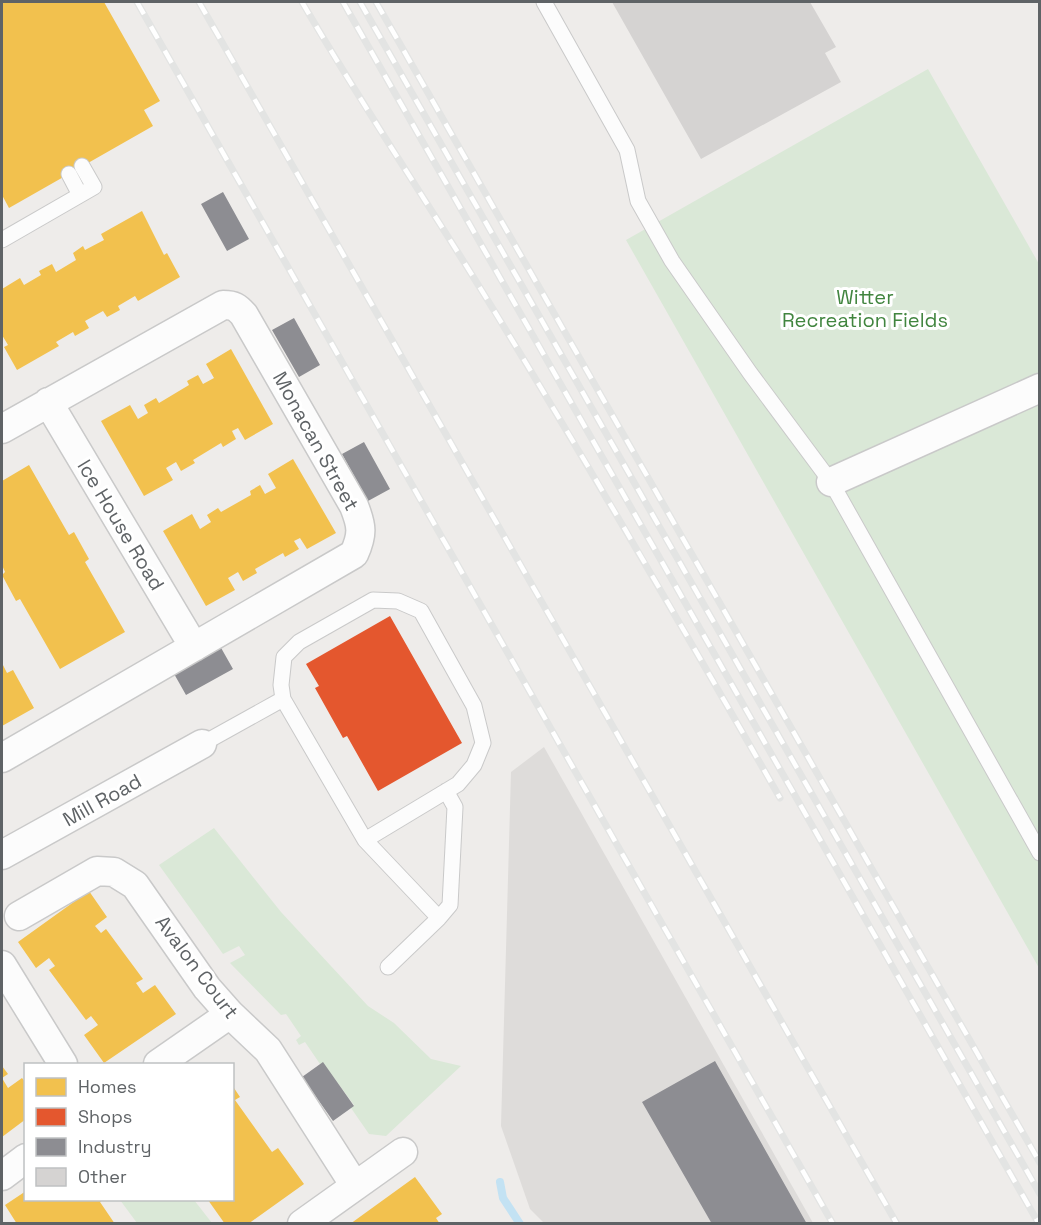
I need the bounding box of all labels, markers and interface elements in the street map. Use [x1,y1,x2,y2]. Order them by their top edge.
park label: Witter Recreation Fields [782,284,948,333]
street label: Monacan Street [267,367,365,515]
street label: Ice House Road [72,455,170,595]
street label: Mill Road [58,768,146,832]
street label: Avalon Court [150,910,244,1024]
legend [24,1063,234,1201]
text: Homes [78,1075,137,1098]
text: Shops [78,1105,132,1128]
text: Industry [78,1135,151,1158]
text: Other [78,1165,127,1188]

